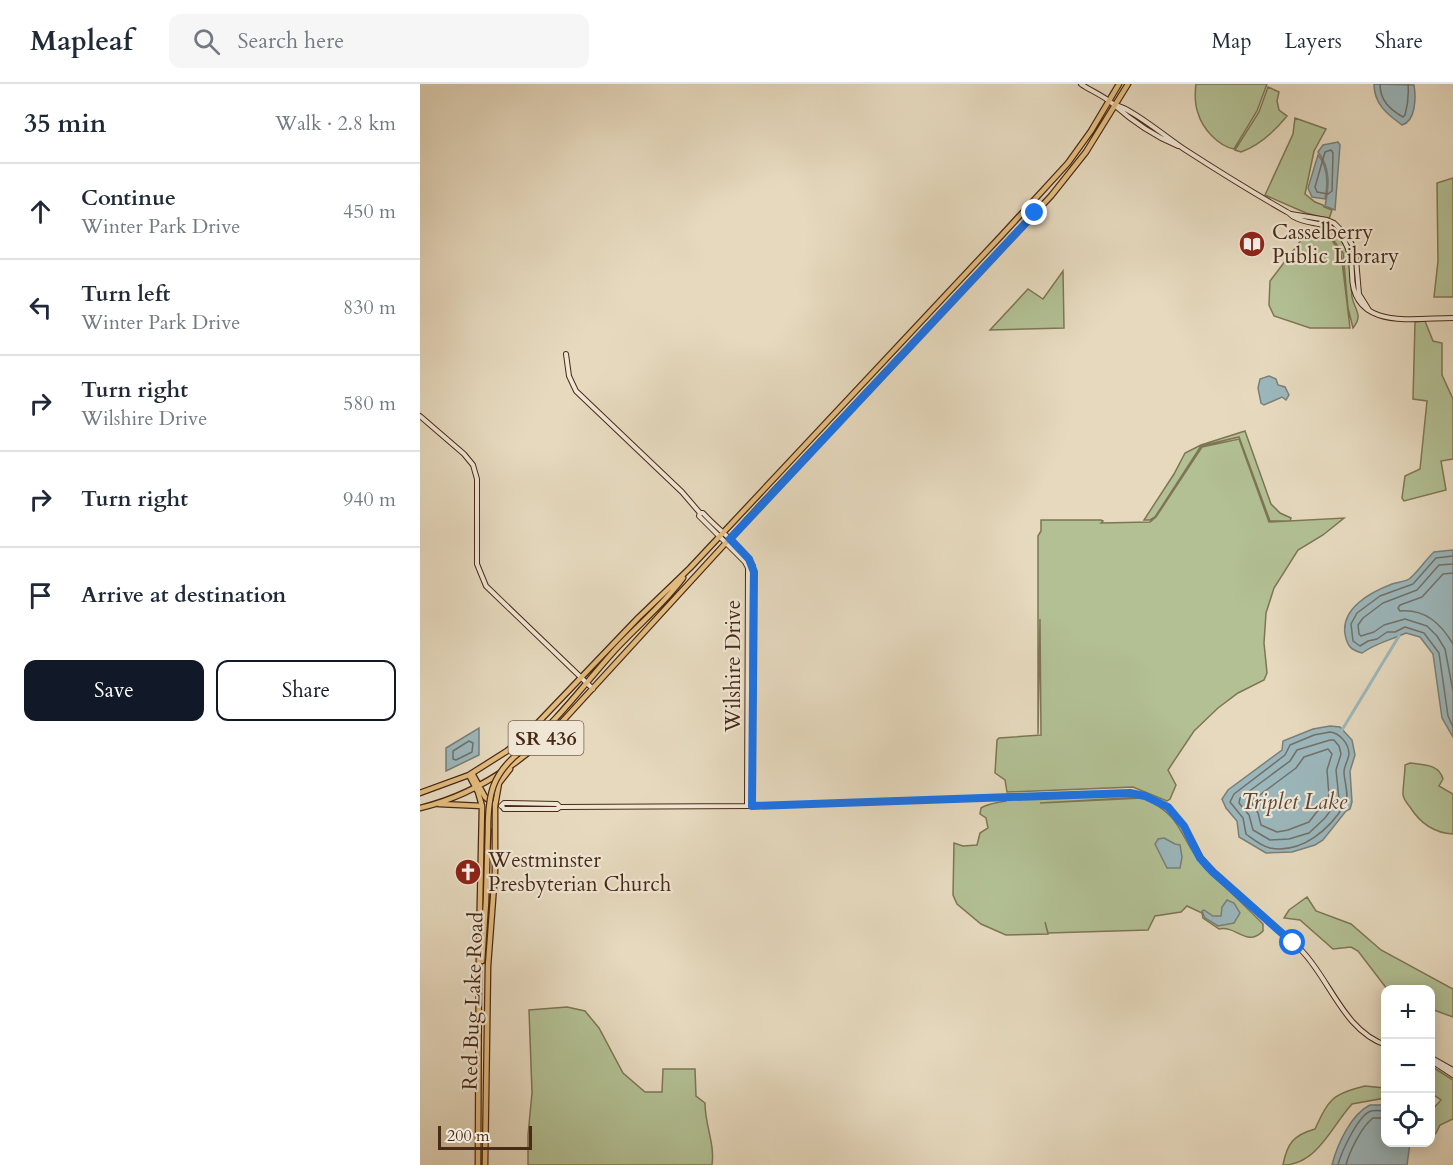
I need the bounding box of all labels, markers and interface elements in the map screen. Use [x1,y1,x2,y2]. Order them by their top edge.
search box [169,14,589,68]
text: Mapleaf [30,22,133,60]
icon: search [190,25,223,58]
text: Search here [238,26,344,56]
text: Map [1212,27,1252,56]
text: Layers [1285,27,1342,56]
text: Share [1375,27,1423,56]
text: 35 min [24,106,107,141]
text: Walk · 2.8 km [275,110,396,137]
text: Continue [81,183,176,213]
icon: ahead [24,195,57,228]
text: 450 m [343,198,396,225]
route end [1021,199,1047,225]
text: Winter Park Drive [81,213,240,240]
place label: Casselberry Public Library [1272,218,1399,271]
library icon: Casselberry Public Library [1237,229,1267,259]
text: Turn left [81,279,170,309]
icon: left [24,291,57,324]
text: 830 m [343,294,396,321]
text: Winter Park Drive [81,309,240,336]
text: Turn right [81,375,188,405]
icon: right [24,387,57,420]
text: 580 m [343,390,396,417]
text: Wilshire Drive [81,405,207,432]
icon: right [24,483,57,516]
text: Turn right [81,484,188,514]
text: 940 m [343,486,396,513]
icon: arrive [24,579,57,612]
text: Arrive at destination [81,580,286,610]
street label: Wilshire Drive [719,600,748,733]
button: Save [24,660,204,721]
button: Share [216,660,396,721]
road number: SR 436 [508,721,584,755]
water label: Triplet Lake [1241,787,1348,817]
place label: Westminster Presbyterian Church [487,846,672,899]
church icon: Westminster Presbyterian Church [453,857,483,887]
street label: Red Bug Lake Road [455,911,491,1091]
route start [1279,929,1305,955]
map controls [1381,985,1435,1147]
button: + [1381,985,1435,1039]
button: − [1381,1039,1435,1093]
button: locate [1381,1093,1435,1147]
scale bar [438,1123,532,1150]
text: 200 m [447,1125,489,1147]

